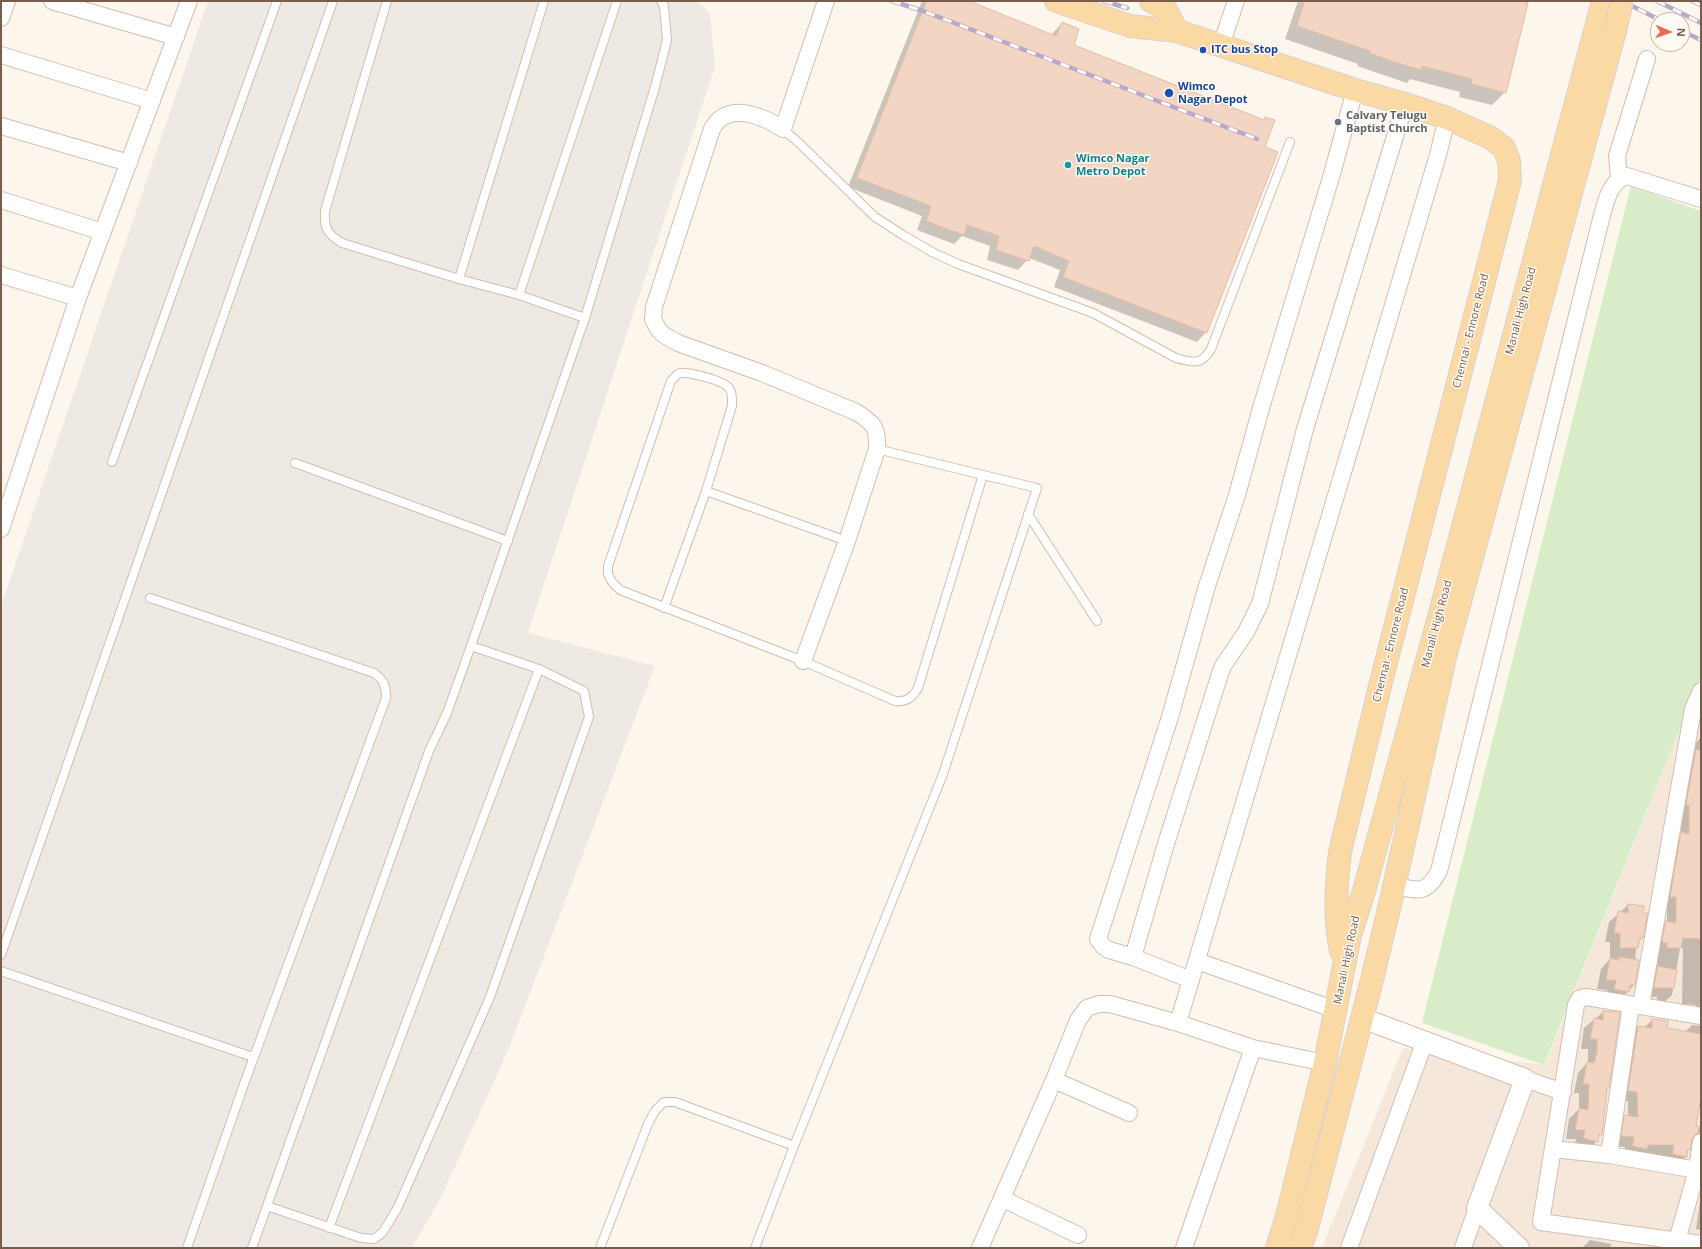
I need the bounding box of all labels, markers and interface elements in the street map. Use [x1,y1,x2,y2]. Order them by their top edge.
north arrow [1650,12,1690,52]
text: N [1674,28,1689,37]
place label: ITC bus Stop [1211,43,1278,57]
marker: ITC bus Stop [1198,45,1208,55]
place label: Wimco Nagar Depot [1178,80,1247,106]
marker: Wimco Nagar Depot [1163,87,1175,99]
place label: Calvary Telugu Baptist Church [1346,109,1428,135]
marker: Calvary Telugu Baptist Church [1333,117,1343,127]
place label: Wimco Nagar Metro Depot [1076,152,1150,178]
marker: Wimco Nagar Metro Depot [1063,160,1073,170]
street label: Manali High Road [1503,266,1539,356]
street label: Chennai - Ennore Road [1450,272,1492,390]
street label: Manali High Road [1419,579,1455,669]
street label: Chennai - Ennore Road [1370,586,1412,704]
street label: Manali High Road [1331,915,1363,1005]

